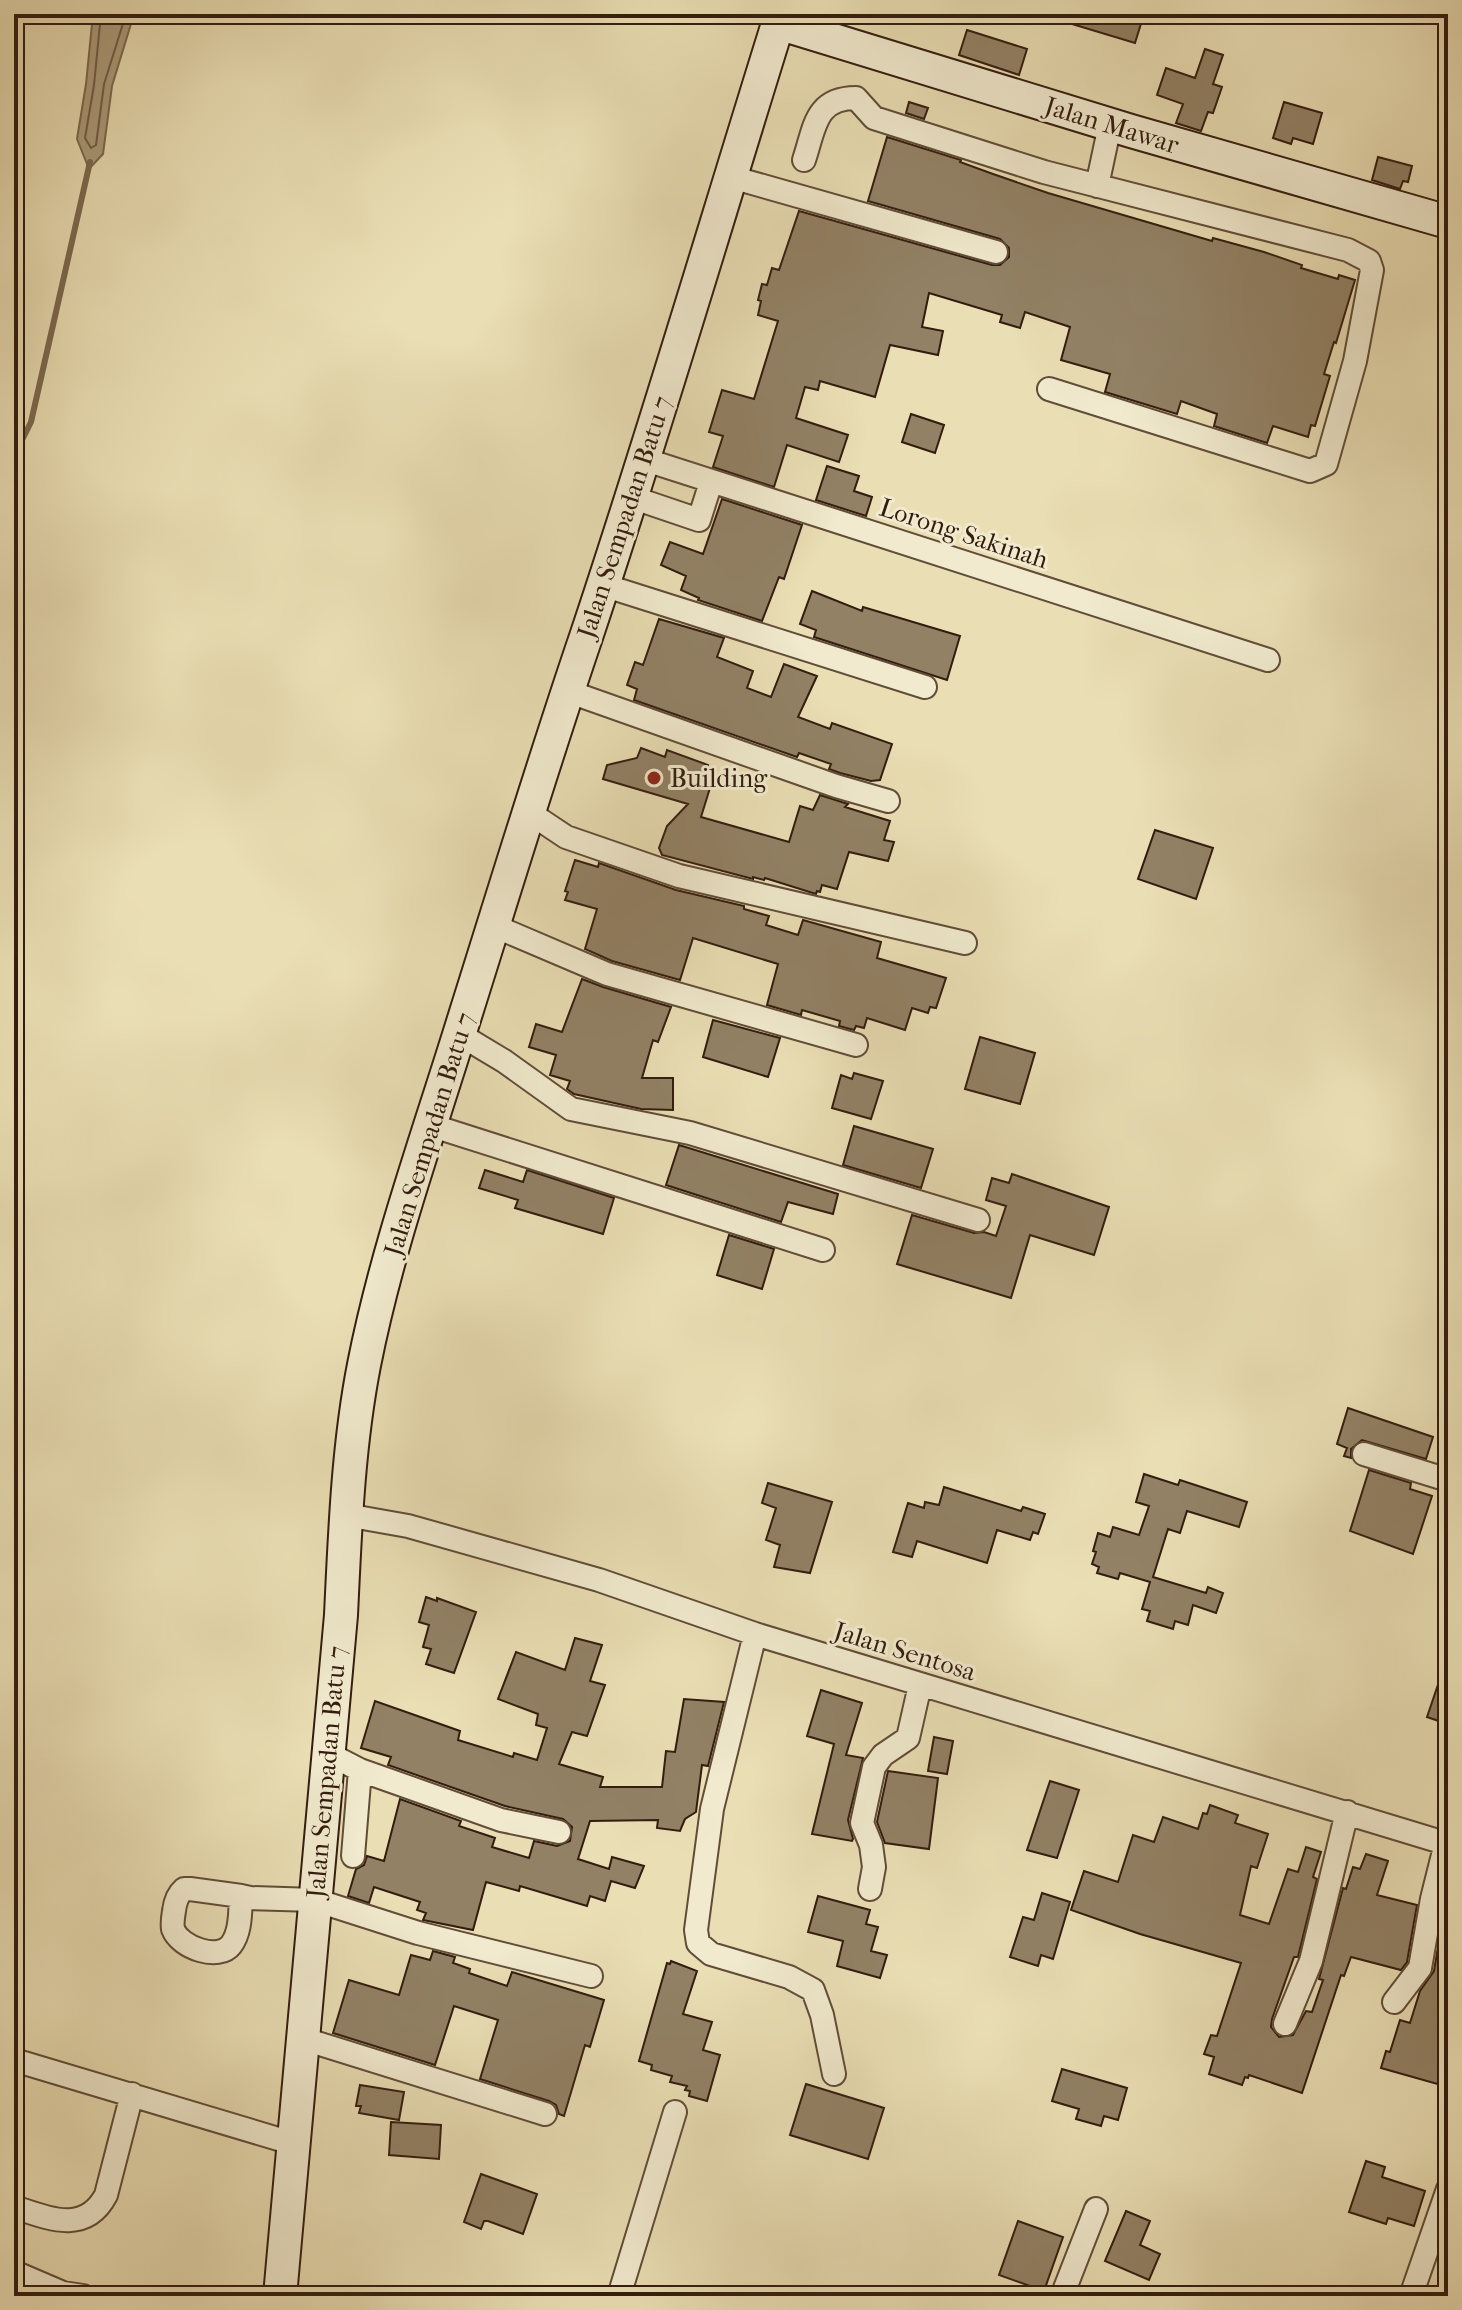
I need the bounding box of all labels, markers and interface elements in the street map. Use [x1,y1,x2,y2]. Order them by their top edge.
street label: Jalan Mawar [1039,90,1183,161]
street label: Jalan Sempadan Batu 7 [570,392,678,644]
street label: Lorong Sakinah [876,492,1052,575]
place label: Building [670,763,768,794]
marker: Building [645,769,663,787]
street label: Jalan Sempadan Batu 7 [377,1009,481,1262]
street label: Jalan Sentosa [828,1615,980,1688]
street label: Jalan Sempadan Batu 7 [300,1645,353,1901]

